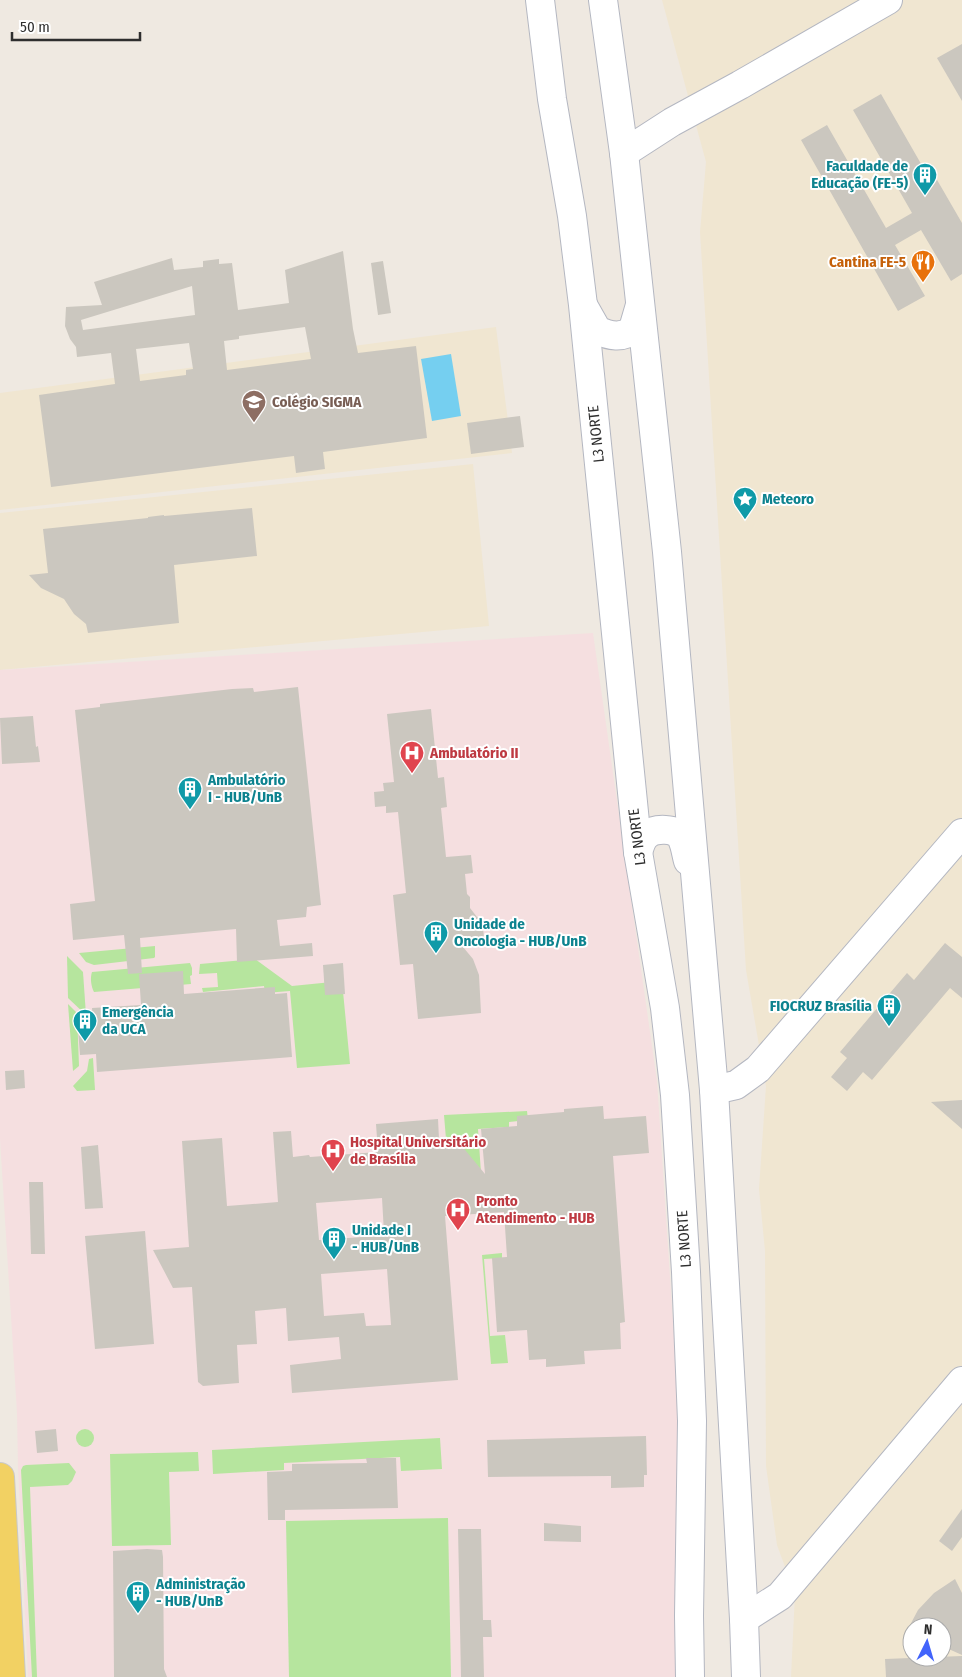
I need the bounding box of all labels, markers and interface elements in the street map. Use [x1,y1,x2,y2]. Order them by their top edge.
scale bar [12,10,140,42]
text: 50 m [20,18,50,36]
place label: Faculdade de Educação (FE-5) [811,157,908,193]
building icon: Faculdade de Educação (FE-5) [912,162,938,196]
restaurant icon: Cantina FE-5 [910,249,936,283]
place label: Cantina FE-5 [829,253,906,271]
school or university icon: Colégio SIGMA [241,389,267,423]
place label: Colégio SIGMA [272,393,362,411]
street label: L3 NORTE [584,405,608,463]
place icon: Meteoro [732,486,758,520]
place label: Meteoro [762,490,814,508]
hospital icon: Ambulatório II [399,740,425,774]
place label: Ambulatório II [429,744,519,762]
place label: Ambulatório I - HUB/UnB [207,771,285,806]
building icon: Ambulatório I - HUB/UnB [177,776,203,810]
street label: L3 NORTE [625,807,649,867]
place label: Unidade de Oncologia - HUB/UnB [454,915,587,950]
building icon: Unidade de Oncologia - HUB/UnB [423,920,449,954]
building icon: FIOCRUZ Brasília [876,993,902,1027]
place label: FIOCRUZ Brasília [770,997,873,1015]
place label: Emergência da UCA [102,1003,174,1038]
building icon: Emergência da UCA [72,1008,98,1042]
place label: Hospital Universitário de Brasília [350,1133,486,1168]
hospital icon: Hospital Universitário de Brasília [320,1138,346,1172]
place label: Pronto Atendimento - HUB [475,1192,595,1227]
hospital icon: Pronto Atendimento - HUB [445,1197,471,1231]
street label: L3 NORTE [673,1210,695,1268]
place label: Unidade I - HUB/UnB [352,1221,420,1256]
building icon: Unidade I - HUB/UnB [321,1226,347,1260]
place label: Administração - HUB/UnB [155,1575,246,1610]
building icon: Administração - HUB/UnB [125,1580,151,1614]
north arrow [902,1617,952,1667]
text: N [923,1621,933,1638]

